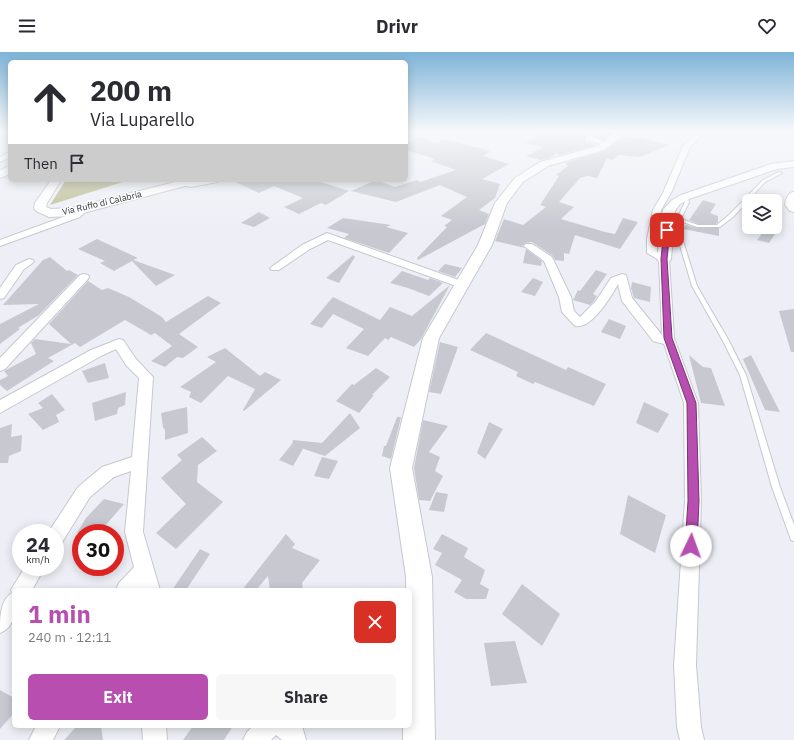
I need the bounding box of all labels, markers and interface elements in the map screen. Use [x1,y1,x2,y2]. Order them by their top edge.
icon: menu [16,15,38,37]
text: Drivr [376,15,418,38]
icon: heart [756,15,778,37]
text: 200 m [90,72,172,109]
icon: ahead [24,76,76,128]
text: Via Luparello [90,108,195,131]
icon: arrive [66,152,88,174]
text: Then [24,154,58,173]
street label: Via Ruffo di Calabria [61,188,143,217]
map controls [742,194,782,234]
button: layers [742,194,782,234]
pin [650,213,684,247]
icon: arrive [656,219,678,241]
speed limit sign: 30 [72,524,124,576]
position arrow [670,525,712,567]
text: 24 [26,531,50,558]
text: km/h [26,553,50,566]
text: 1 min [28,598,91,630]
button: close [354,601,396,643]
text: 240 m · 12:11 [28,629,111,646]
button: Exit [28,674,208,720]
button: Share [216,674,396,720]

